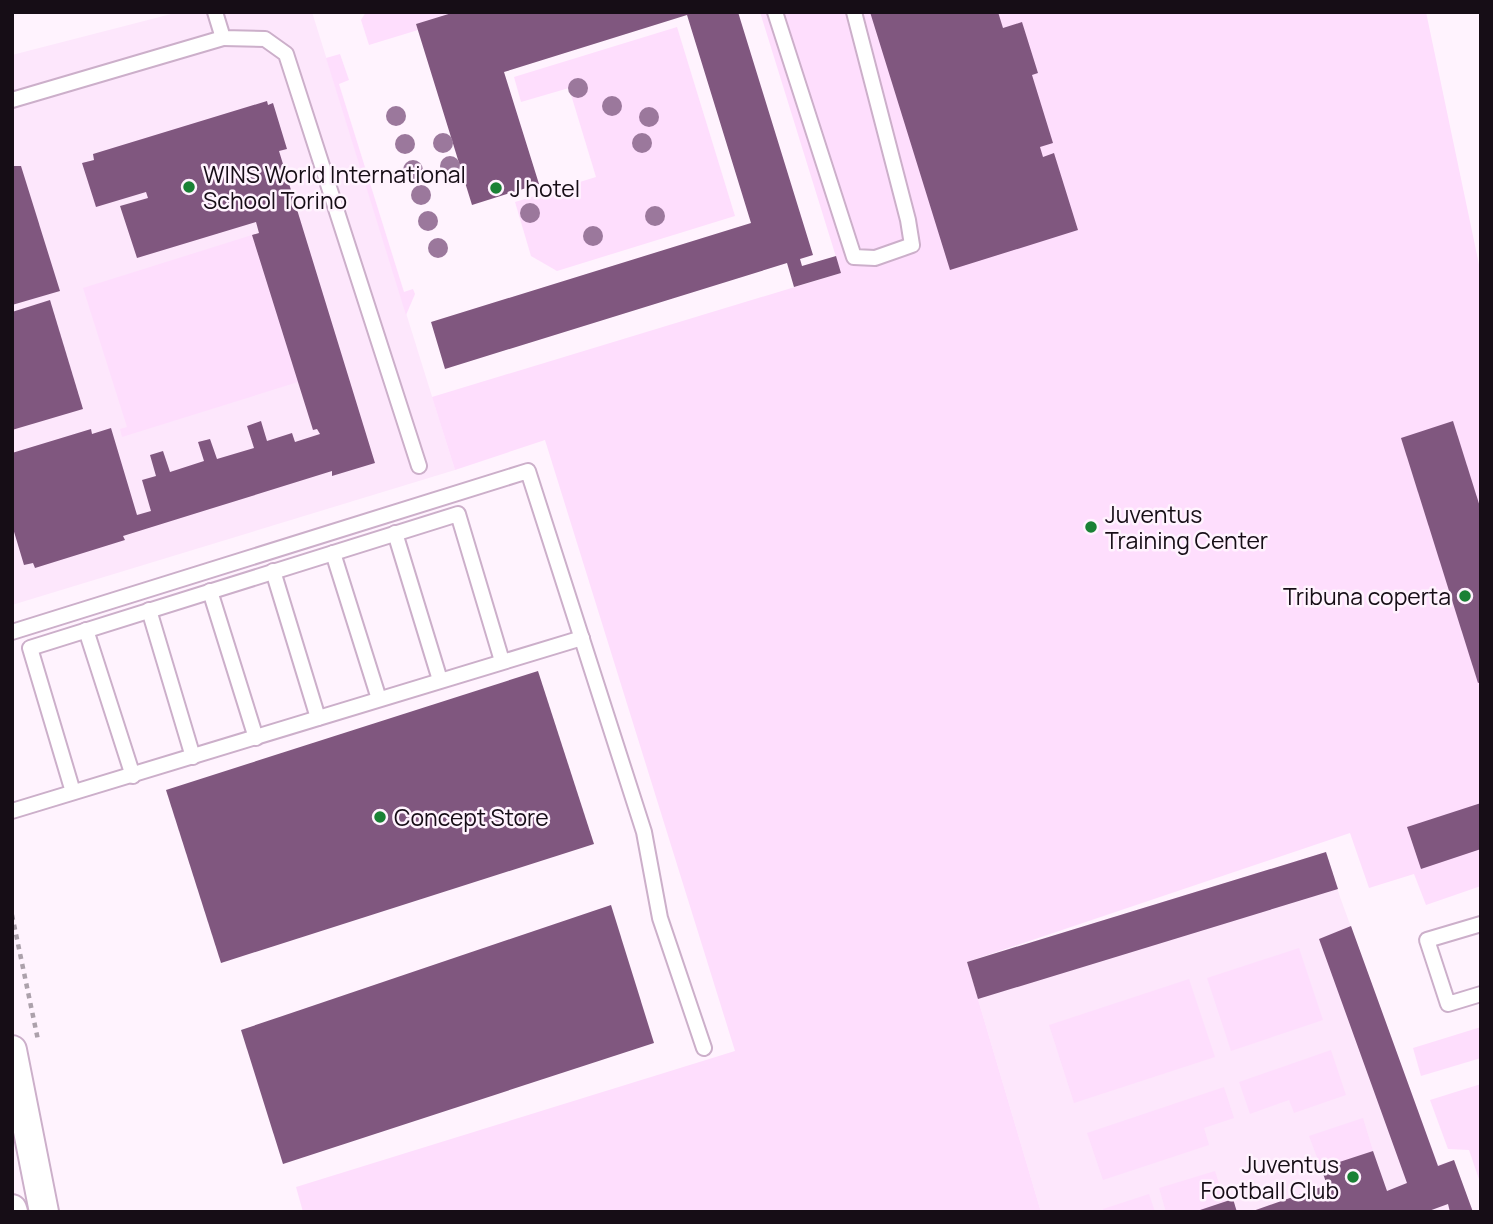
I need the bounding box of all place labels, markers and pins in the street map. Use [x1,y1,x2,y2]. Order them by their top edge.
place label: WINS World International School Torino [203,158,466,216]
place label: J hotel [510,172,580,204]
marker: WINS World International School Torino [181,179,197,195]
marker: J hotel [488,180,504,196]
place label: Juventus Training Center [1105,498,1268,556]
marker: Juventus Training Center [1083,519,1099,535]
place label: Tribuna coperta [1283,580,1451,612]
marker: Tribuna coperta [1457,588,1473,604]
place label: Concept Store [394,801,549,833]
marker: Concept Store [372,809,388,825]
place label: Juventus Football Club [1201,1148,1339,1206]
marker: Juventus Football Club [1345,1169,1361,1185]

